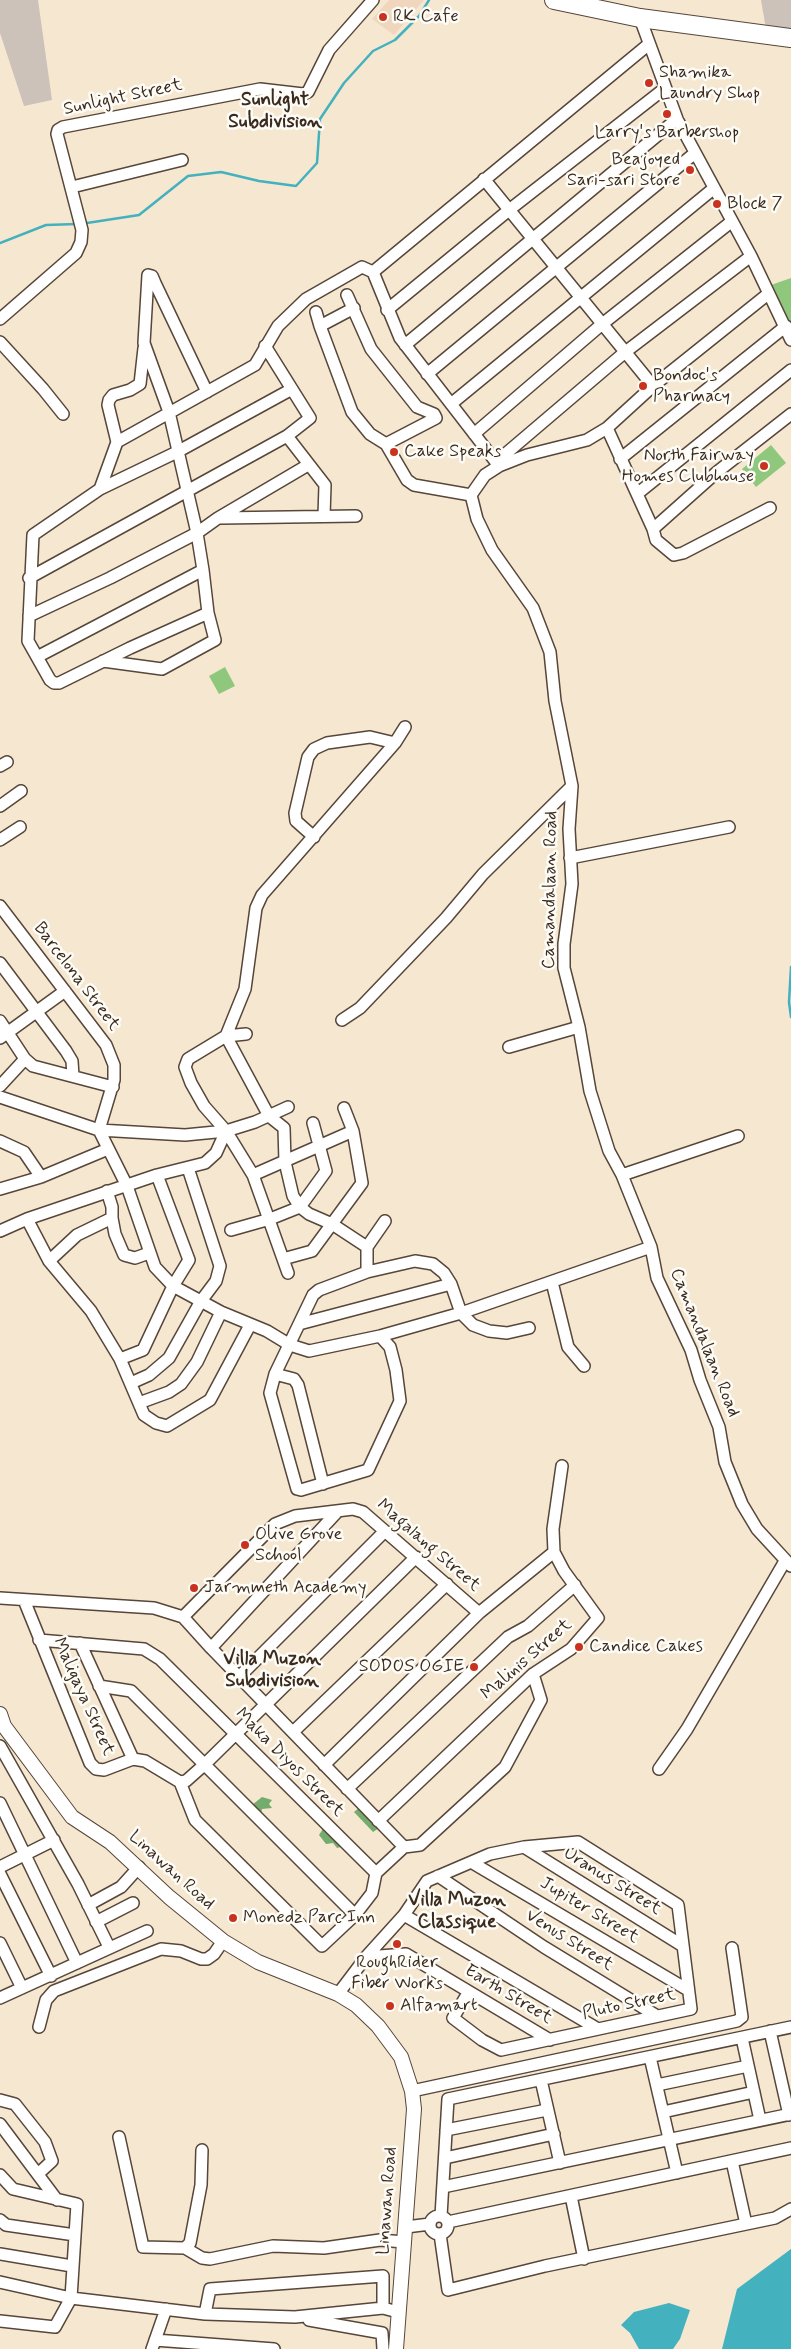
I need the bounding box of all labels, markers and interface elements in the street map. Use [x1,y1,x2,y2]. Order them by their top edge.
place label: RK Cafe [393,6,459,28]
marker: RK Cafe [377,11,389,23]
place label: Shamika Laundry Shop [659,62,760,104]
street label: Sunlight Street [62,75,184,121]
marker: Shamika Laundry Shop [643,77,655,89]
district label: Sunlight Subdivision [228,90,322,134]
marker: Larry's Barbershop [661,108,673,120]
place label: Larry's Barbershop [595,122,739,144]
place label: Beajoyed Sari-sari Store [567,149,680,192]
marker: Beajoyed Sari-sari Store [684,164,696,176]
place label: Block 7 [727,193,782,215]
marker: Block 7 [711,198,723,210]
place label: Bondoc's Pharmacy [653,365,730,408]
marker: Bondoc's Pharmacy [637,380,649,392]
place label: Cake Speaks [404,441,502,463]
place label: North Fairway Homes Clubhouse [622,445,754,488]
marker: Cake Speaks [388,446,400,458]
marker: North Fairway Homes Clubhouse [758,460,770,472]
street label: Camandalaan Road [539,811,563,969]
street label: Barcelona Street [28,918,124,1036]
street label: Camandalaan Road [664,1266,744,1420]
street label: Magalang Street [372,1495,484,1597]
place label: Olive Grove School [255,1524,342,1566]
marker: Olive Grove School [239,1539,251,1551]
place label: Jarmmeth Academy [204,1577,366,1599]
marker: Jarmmeth Academy [188,1582,200,1594]
street label: Malinis Street [477,1615,577,1705]
street label: Maligaya Street [47,1635,119,1759]
place label: Candice Cakes [589,1636,703,1658]
marker: Candice Cakes [573,1641,585,1653]
district label: Villa Muzon Subdivision [223,1649,321,1693]
place label: SODOS OGIE [359,1656,464,1678]
marker: SODOS OGIE [468,1661,480,1673]
street label: Maka Diyos Street [230,1704,348,1822]
street label: Linawan Road [123,1827,219,1915]
street label: Uranus Street [559,1843,665,1921]
street label: Jupiter Street [536,1873,642,1949]
district label: Villa Muzon Classique [408,1890,506,1934]
street label: Venus Street [521,1905,617,1977]
place label: Monedz Parc Inn [243,1907,375,1929]
marker: Monedz Parc Inn [227,1912,239,1924]
marker: RoughRider Fiber Works [391,1938,403,1950]
place label: RoughRider Fiber Works [351,1952,443,1995]
street label: Earth Street [460,1960,556,2030]
street label: Pluto Street [581,1985,677,2025]
place label: Alfamart [400,1995,478,2017]
marker: Alfamart [384,2000,396,2012]
street label: Linawan Road [373,2146,403,2256]

